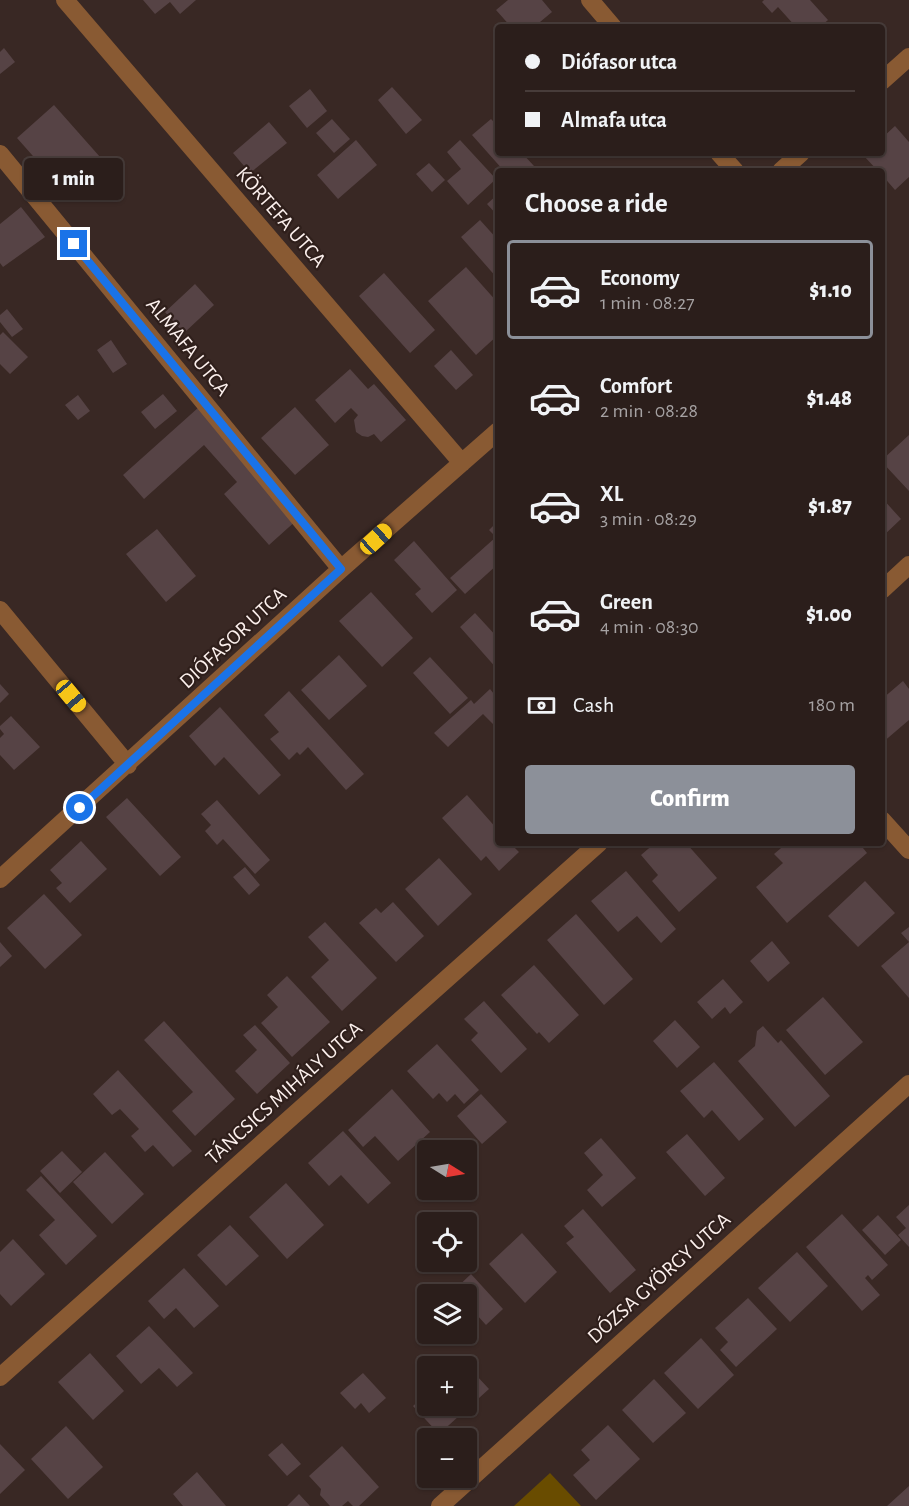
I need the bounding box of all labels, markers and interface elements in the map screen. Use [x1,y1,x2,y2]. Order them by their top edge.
text: Diófasor utca [561,51,677,73]
text: Almafa utca [561,109,667,131]
callout: 1 min [25,157,124,199]
street label: KÖRTEFA UTCA [232,162,331,271]
text: 1 min [52,169,95,189]
text: Choose a ride [525,190,668,217]
route end [60,230,87,257]
icon: car [528,263,582,317]
text: Economy [600,267,680,289]
text: $1.10 [809,279,852,301]
text: 1 min · 08:27 [600,293,695,313]
street label: ALMAFA UTCA [142,294,234,400]
icon: car [528,371,582,425]
text: Comfort [600,375,672,397]
text: $1.48 [806,387,852,409]
text: 2 min · 08:28 [600,401,698,421]
icon: car [528,479,582,533]
text: XL [600,483,623,505]
text: $1.87 [808,495,852,517]
text: 3 min · 08:29 [600,509,697,529]
car [357,520,395,558]
street label: DIÓFASOR UTCA [174,582,290,692]
icon: car [528,587,582,641]
text: Green [600,591,653,613]
text: $1.00 [806,603,852,625]
text: 4 min · 08:30 [600,617,699,637]
car [53,676,89,716]
icon: cash [525,689,558,722]
text: Cash [573,694,614,716]
text: 180 m [809,695,855,715]
button: Confirm [525,765,855,834]
route start [66,794,93,821]
street label: TÁNCSICS MIHÁLY UTCA [200,1016,366,1168]
north arrow [417,1140,477,1200]
map controls [417,1140,477,1488]
street label: DÓZSA GYÖRGY UTCA [582,1207,734,1347]
button: locate [417,1212,477,1272]
button: layers [417,1284,477,1344]
button: + [417,1356,477,1416]
button: − [417,1428,477,1488]

